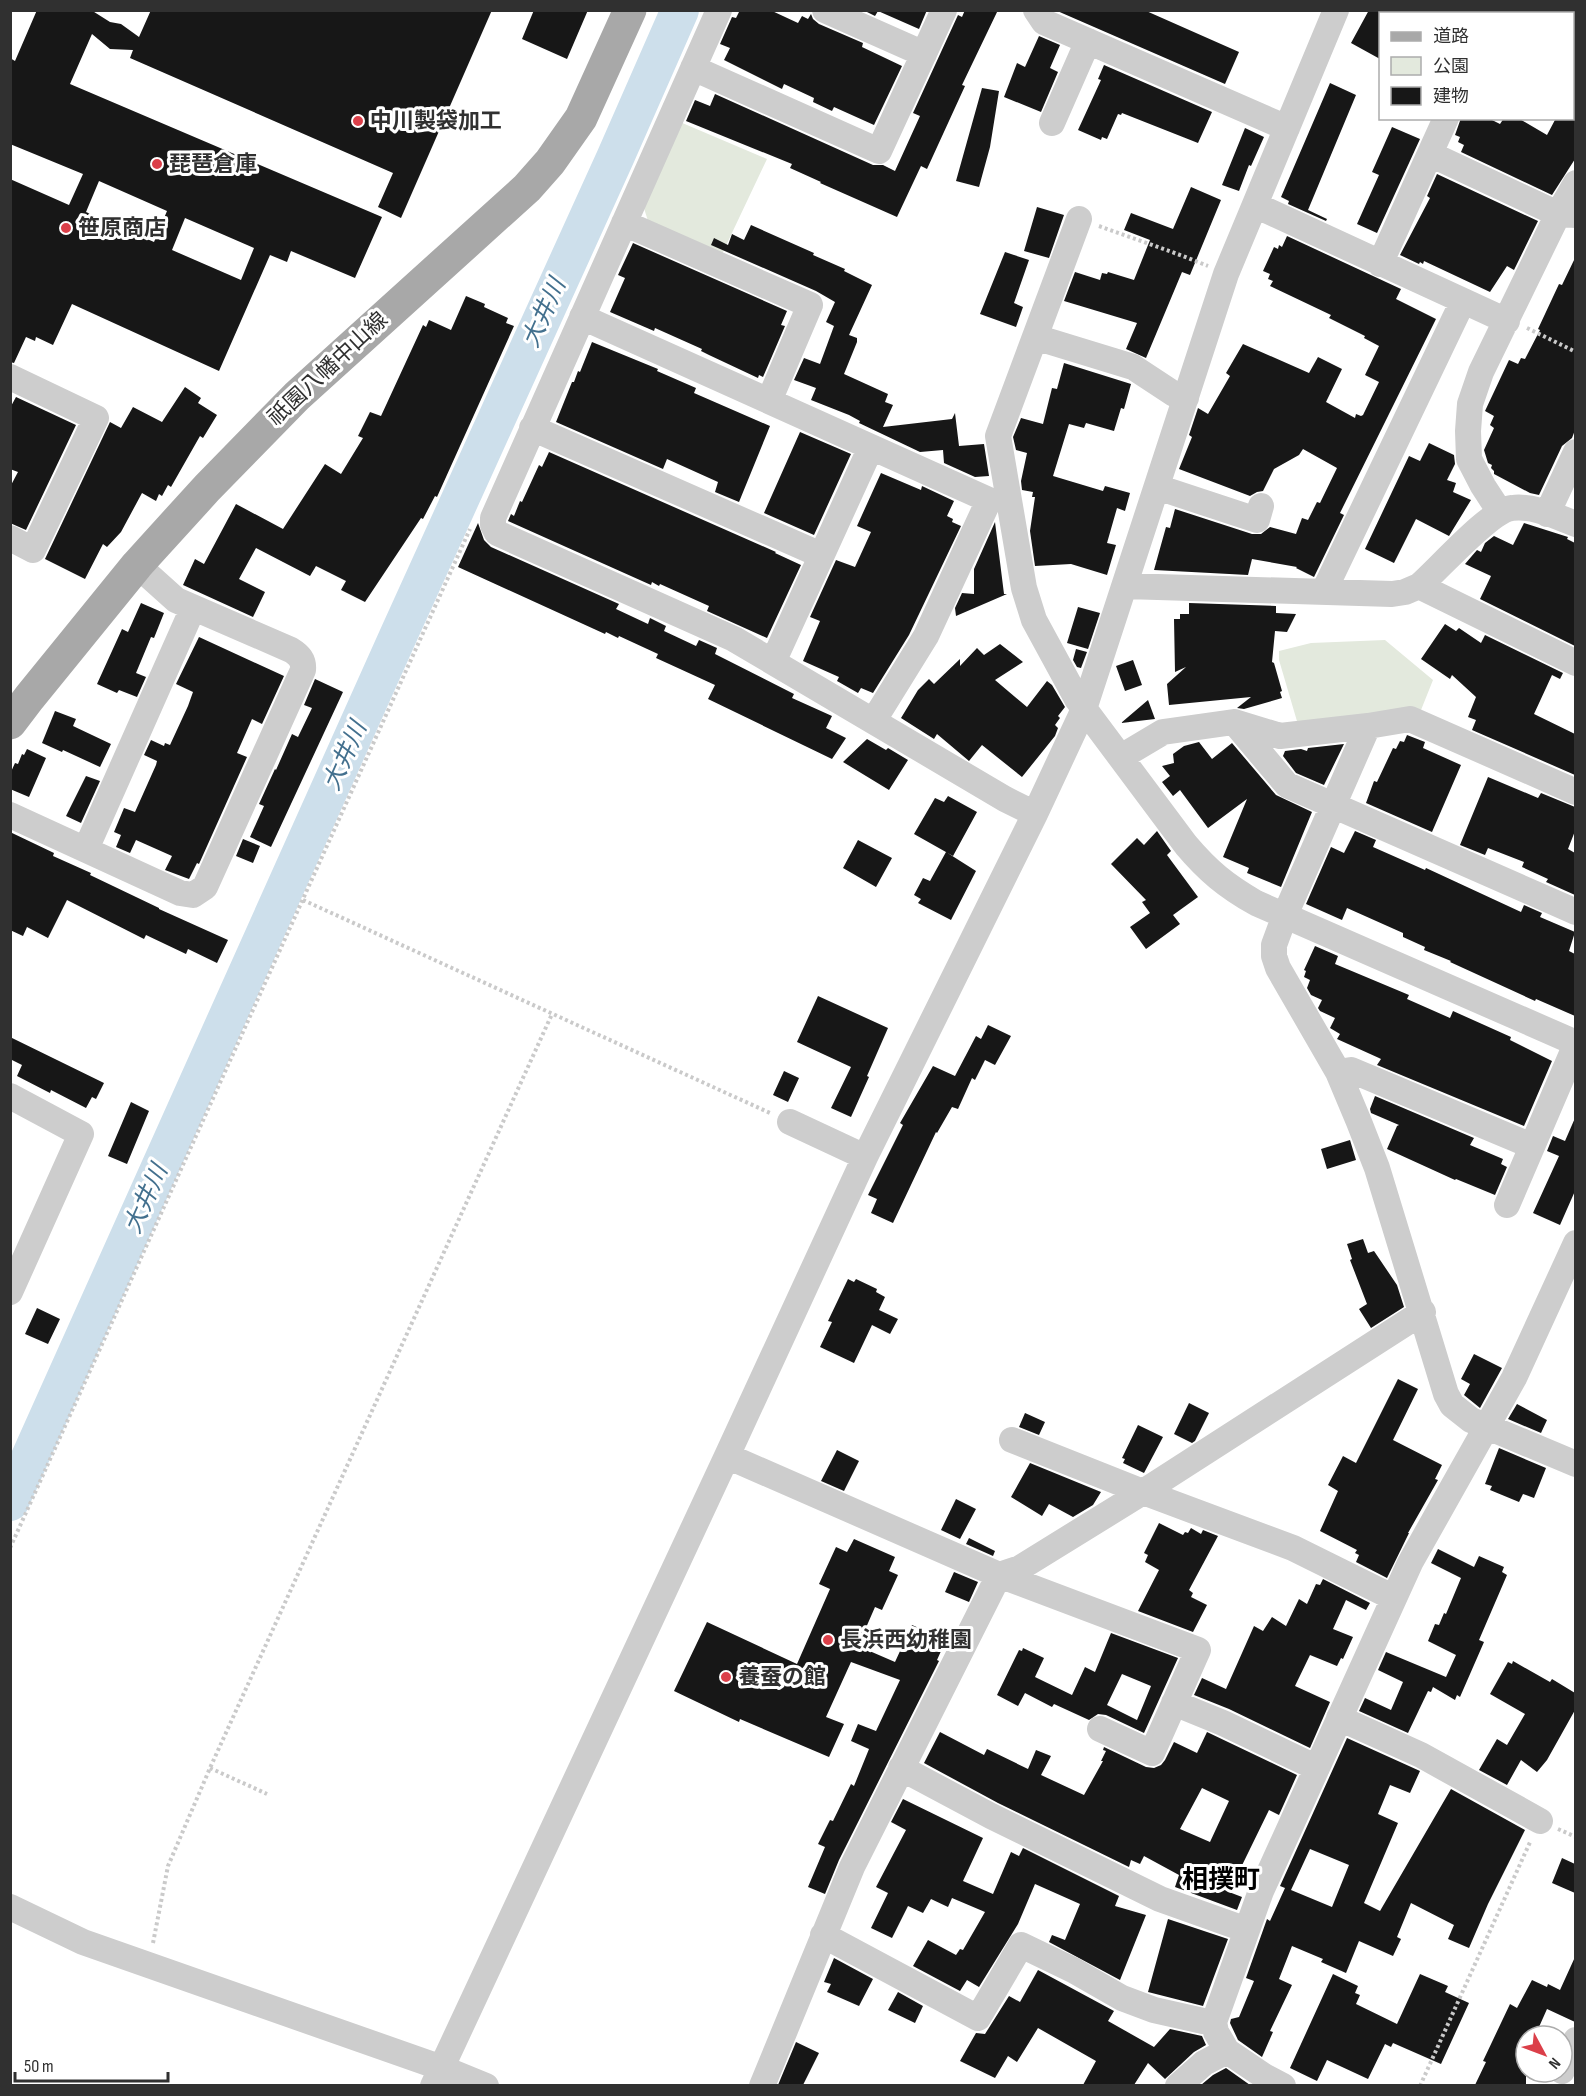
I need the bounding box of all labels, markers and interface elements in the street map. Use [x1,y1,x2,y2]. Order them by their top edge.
legend [1379,12,1574,120]
text: 道路 [1433,26,1469,47]
text: 公園 [1433,56,1469,77]
text: 建物 [1433,86,1469,107]
place label: 中川製袋加工 [370,108,502,135]
marker: 中川製袋加工 [351,114,365,128]
place label: 琵琶倉庫 [169,151,257,178]
marker: 琵琶倉庫 [150,157,164,171]
place label: 笹原商店 [78,215,166,242]
marker: 笹原商店 [59,221,73,235]
water label: 大井川 [516,271,573,352]
street label: 祇園八幡中山線 [262,307,394,431]
water label: 大井川 [317,714,374,795]
water label: 大井川 [118,1157,175,1238]
place label: 長浜西幼稚園 [840,1627,972,1654]
marker: 長浜西幼稚園 [821,1633,835,1647]
place label: 養蚕の館 [738,1664,826,1691]
marker: 養蚕の館 [719,1670,733,1684]
district label: 相撲町 [1182,1865,1260,1896]
north arrow [1514,2024,1574,2084]
scale bar [15,2045,168,2083]
text: N [1544,2053,1564,2072]
text: 50 m [24,2056,54,2077]

